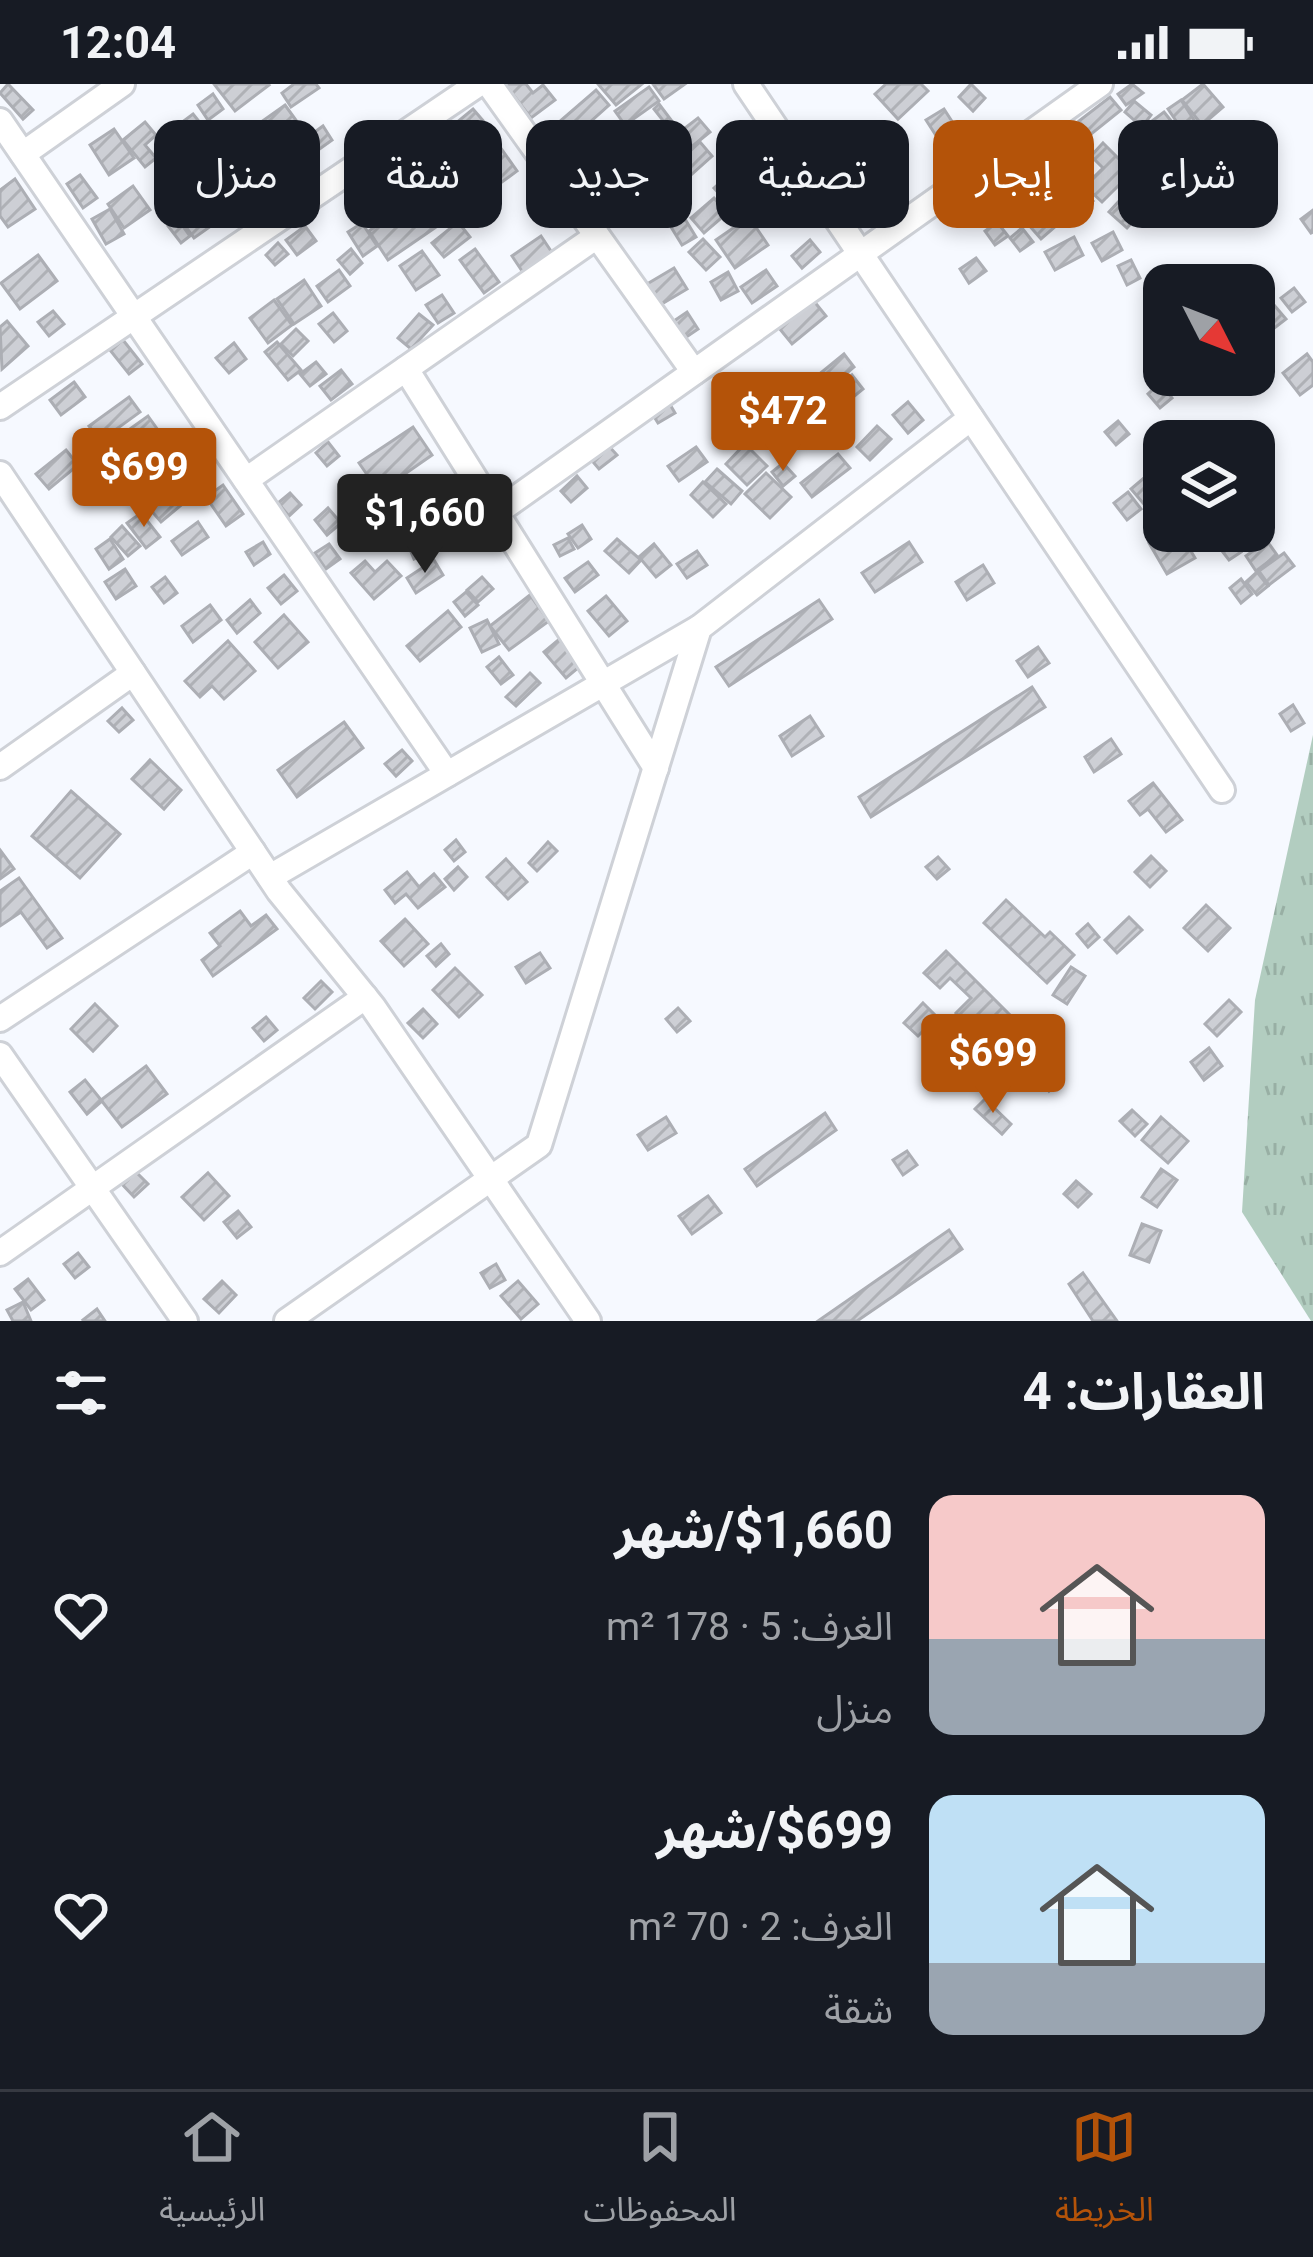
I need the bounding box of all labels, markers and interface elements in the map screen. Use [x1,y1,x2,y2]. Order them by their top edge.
text: 12:04 [60,16,176,69]
chip: منزل [154,120,320,228]
chip: شقة [344,120,502,228]
chip: جديد [526,120,692,228]
chip: تصفية [716,120,909,228]
chip: إيجار [933,120,1094,228]
chip: شراء [1118,120,1278,228]
north arrow [1143,264,1275,396]
map controls [1143,264,1275,552]
pin: $472 [712,372,854,474]
text: $472 [738,388,828,434]
button: layers [1143,420,1275,552]
pin: $699 [73,428,215,530]
text: $699 [99,444,189,490]
pin: $1,660 [327,474,523,576]
text: $1,660 [364,490,486,536]
pin: $699 [922,1014,1064,1116]
text: $699 [948,1030,1038,1076]
icon: filters [48,1360,114,1426]
text: العقارات: 4 [1023,1362,1265,1421]
text: $1,660/شهر [615,1501,893,1560]
icon: home [1025,1543,1169,1687]
icon: heart [48,1582,114,1648]
text: الغرف: 5 · 178 m² [606,1604,893,1650]
text: منزل [817,1687,893,1733]
text: $699/شهر [657,1801,893,1860]
icon: home [1025,1843,1169,1987]
icon: heart [48,1882,114,1948]
text: الغرف: 2 · 70 m² [628,1904,893,1950]
text: شقة [824,1987,893,2033]
tab: الرئيسية [159,2104,265,2245]
tab: المحفوظات [584,2104,737,2245]
tab: الخريطة [1055,2104,1154,2245]

